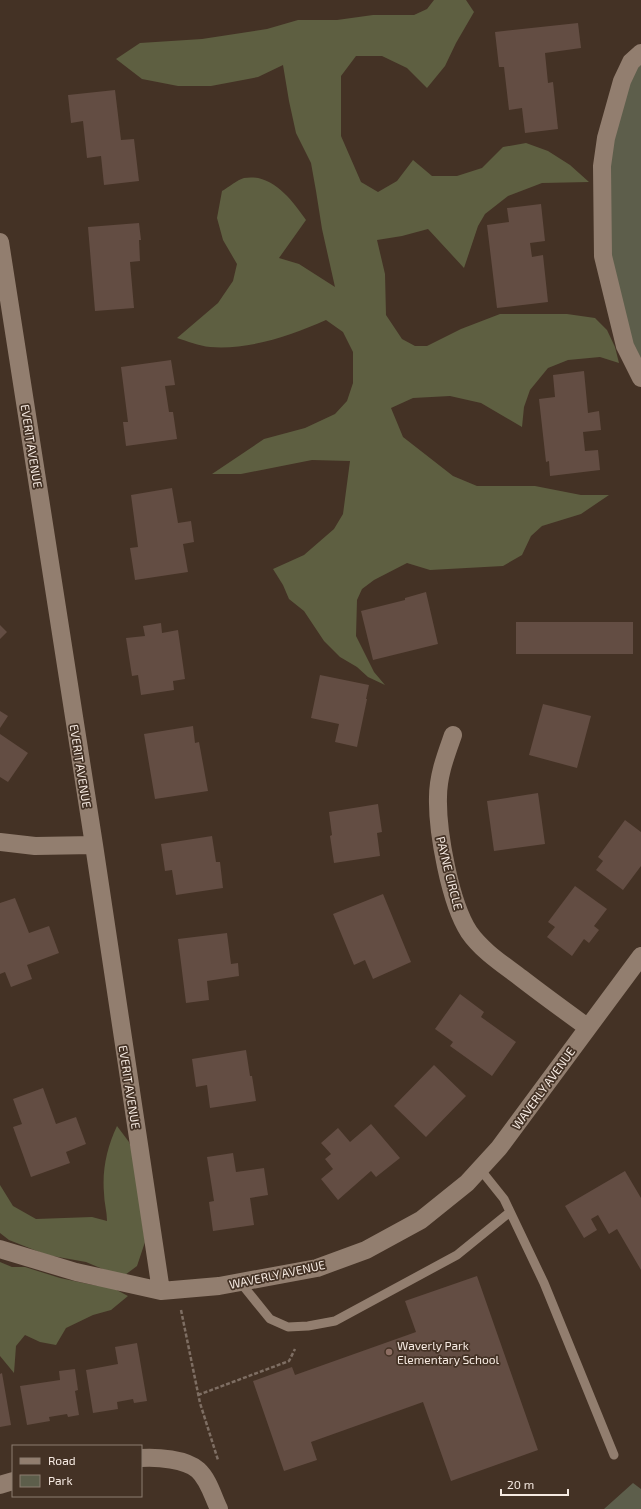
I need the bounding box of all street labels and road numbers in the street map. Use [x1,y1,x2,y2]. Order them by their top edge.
street label: EVERIT AVENUE [18,403,46,489]
street label: EVERIT AVENUE [67,723,95,809]
street label: PAYNE CIRCLE [434,835,466,911]
street label: EVERIT AVENUE [116,1044,144,1130]
street label: WAVERLY AVENUE [509,1044,578,1132]
street label: WAVERLY AVENUE [228,1257,327,1291]

